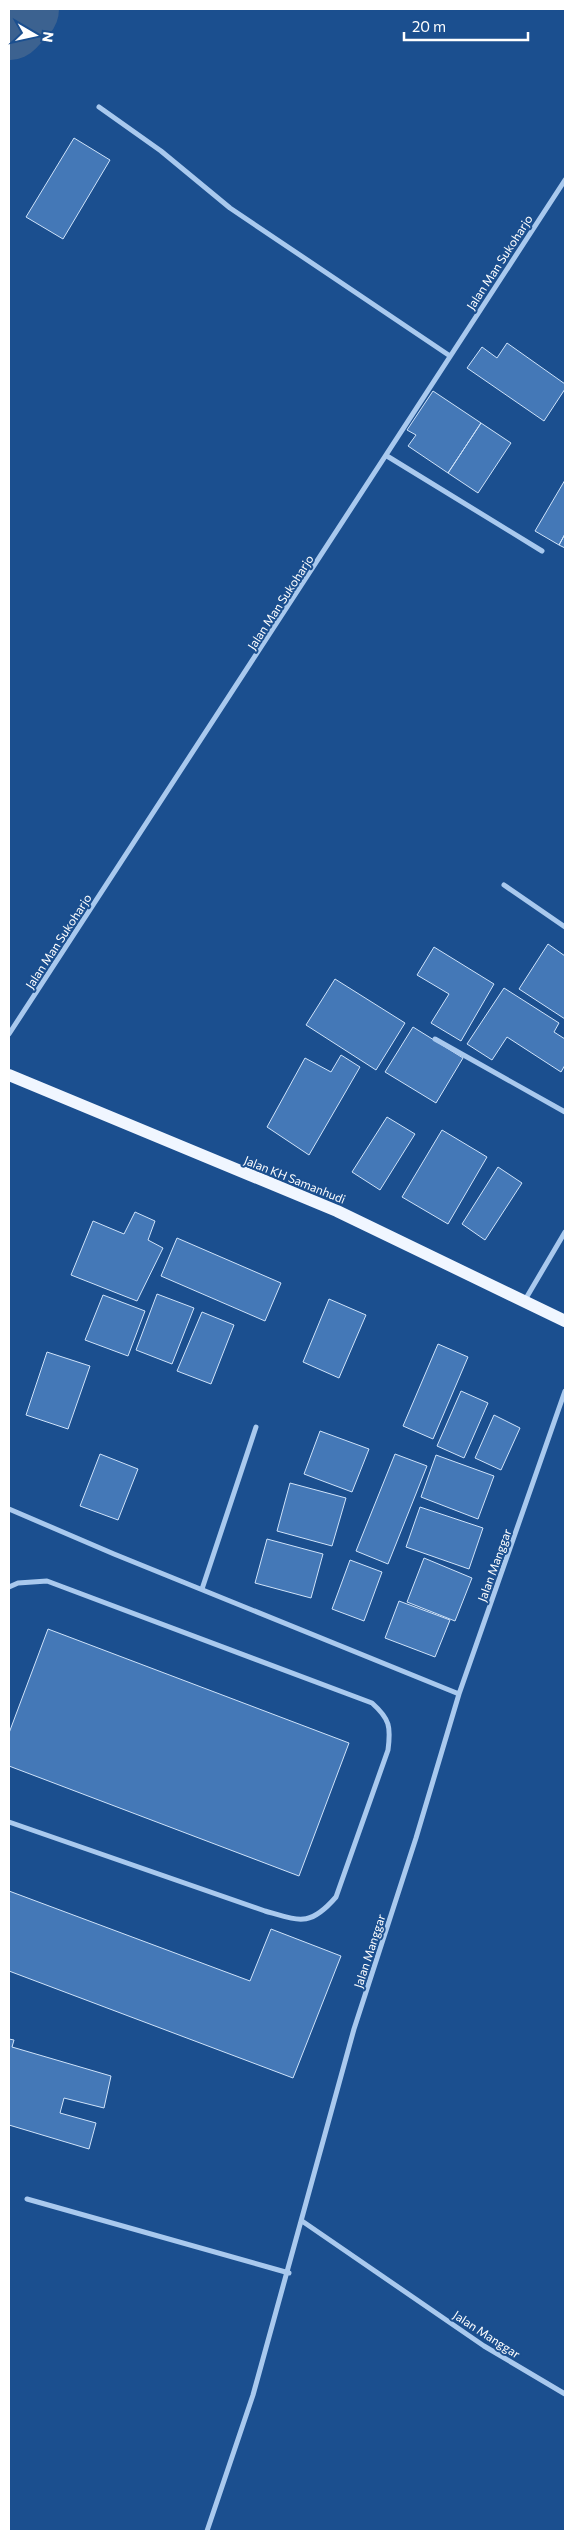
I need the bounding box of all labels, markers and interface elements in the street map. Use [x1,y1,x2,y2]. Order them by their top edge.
north arrow [10,10,60,60]
scale bar [404,10,528,42]
text: 20 m [412,17,446,35]
text: N [39,31,58,44]
street label: Jalan Man Sukoharjo [463,212,536,313]
street label: Jalan Man Sukoharjo [244,552,317,653]
street label: Jalan Man Sukoharjo [22,891,95,992]
street label: Jalan KH Samanhudi [242,1152,348,1207]
street label: Jalan Manggar [474,1526,515,1604]
street label: Jalan Manggar [350,1912,389,1990]
street label: Jalan Manggar [450,2307,523,2362]

